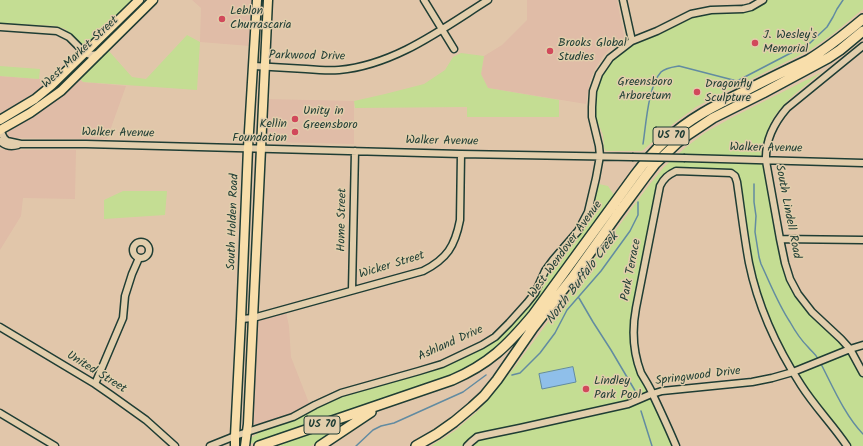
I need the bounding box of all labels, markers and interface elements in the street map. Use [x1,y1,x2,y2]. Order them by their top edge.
place label: Leblon Churrascaria [230,5,291,33]
street label: West Market Street [40,14,122,92]
marker: Leblon Churrascaria [217,14,227,24]
place label: J. Wesley's Memorial [763,29,817,57]
place label: Brooks Global Studies [558,37,627,65]
marker: J. Wesley's Memorial [750,38,760,48]
marker: Brooks Global Studies [545,46,555,56]
street label: Parkwood Drive [269,49,345,65]
park label: Greensboro Arboretum [618,76,672,104]
place label: Dragonfly Sculpture [705,78,752,106]
marker: Dragonfly Sculpture [692,87,702,97]
place label: Unity in Greensboro [303,105,358,133]
marker: Unity in Greensboro [290,114,300,124]
place label: Kellin Foundation [232,118,287,146]
street label: Walker Avenue [81,126,155,142]
marker: Kellin Foundation [290,127,300,137]
road number: US 70 [653,127,689,145]
street label: Walker Avenue [405,134,479,150]
street label: Walker Avenue [729,141,803,157]
street label: South Lindell Road [771,164,803,260]
street label: South Holden Road [225,174,243,270]
street label: Home Street [335,188,351,252]
street label: West Wendover Avenue [526,199,606,301]
water label: North Buffalo Creek [543,230,623,328]
street label: Park Terrace [619,238,645,302]
street label: Wicker Street [357,249,427,283]
street label: Ashland Drive [416,323,486,365]
street label: United Street [63,349,129,397]
street label: Springwood Drive [655,365,741,389]
place label: Lindley Park Pool [594,375,641,403]
marker: Lindley Park Pool [581,384,591,394]
road number: US 70 [304,416,340,434]

